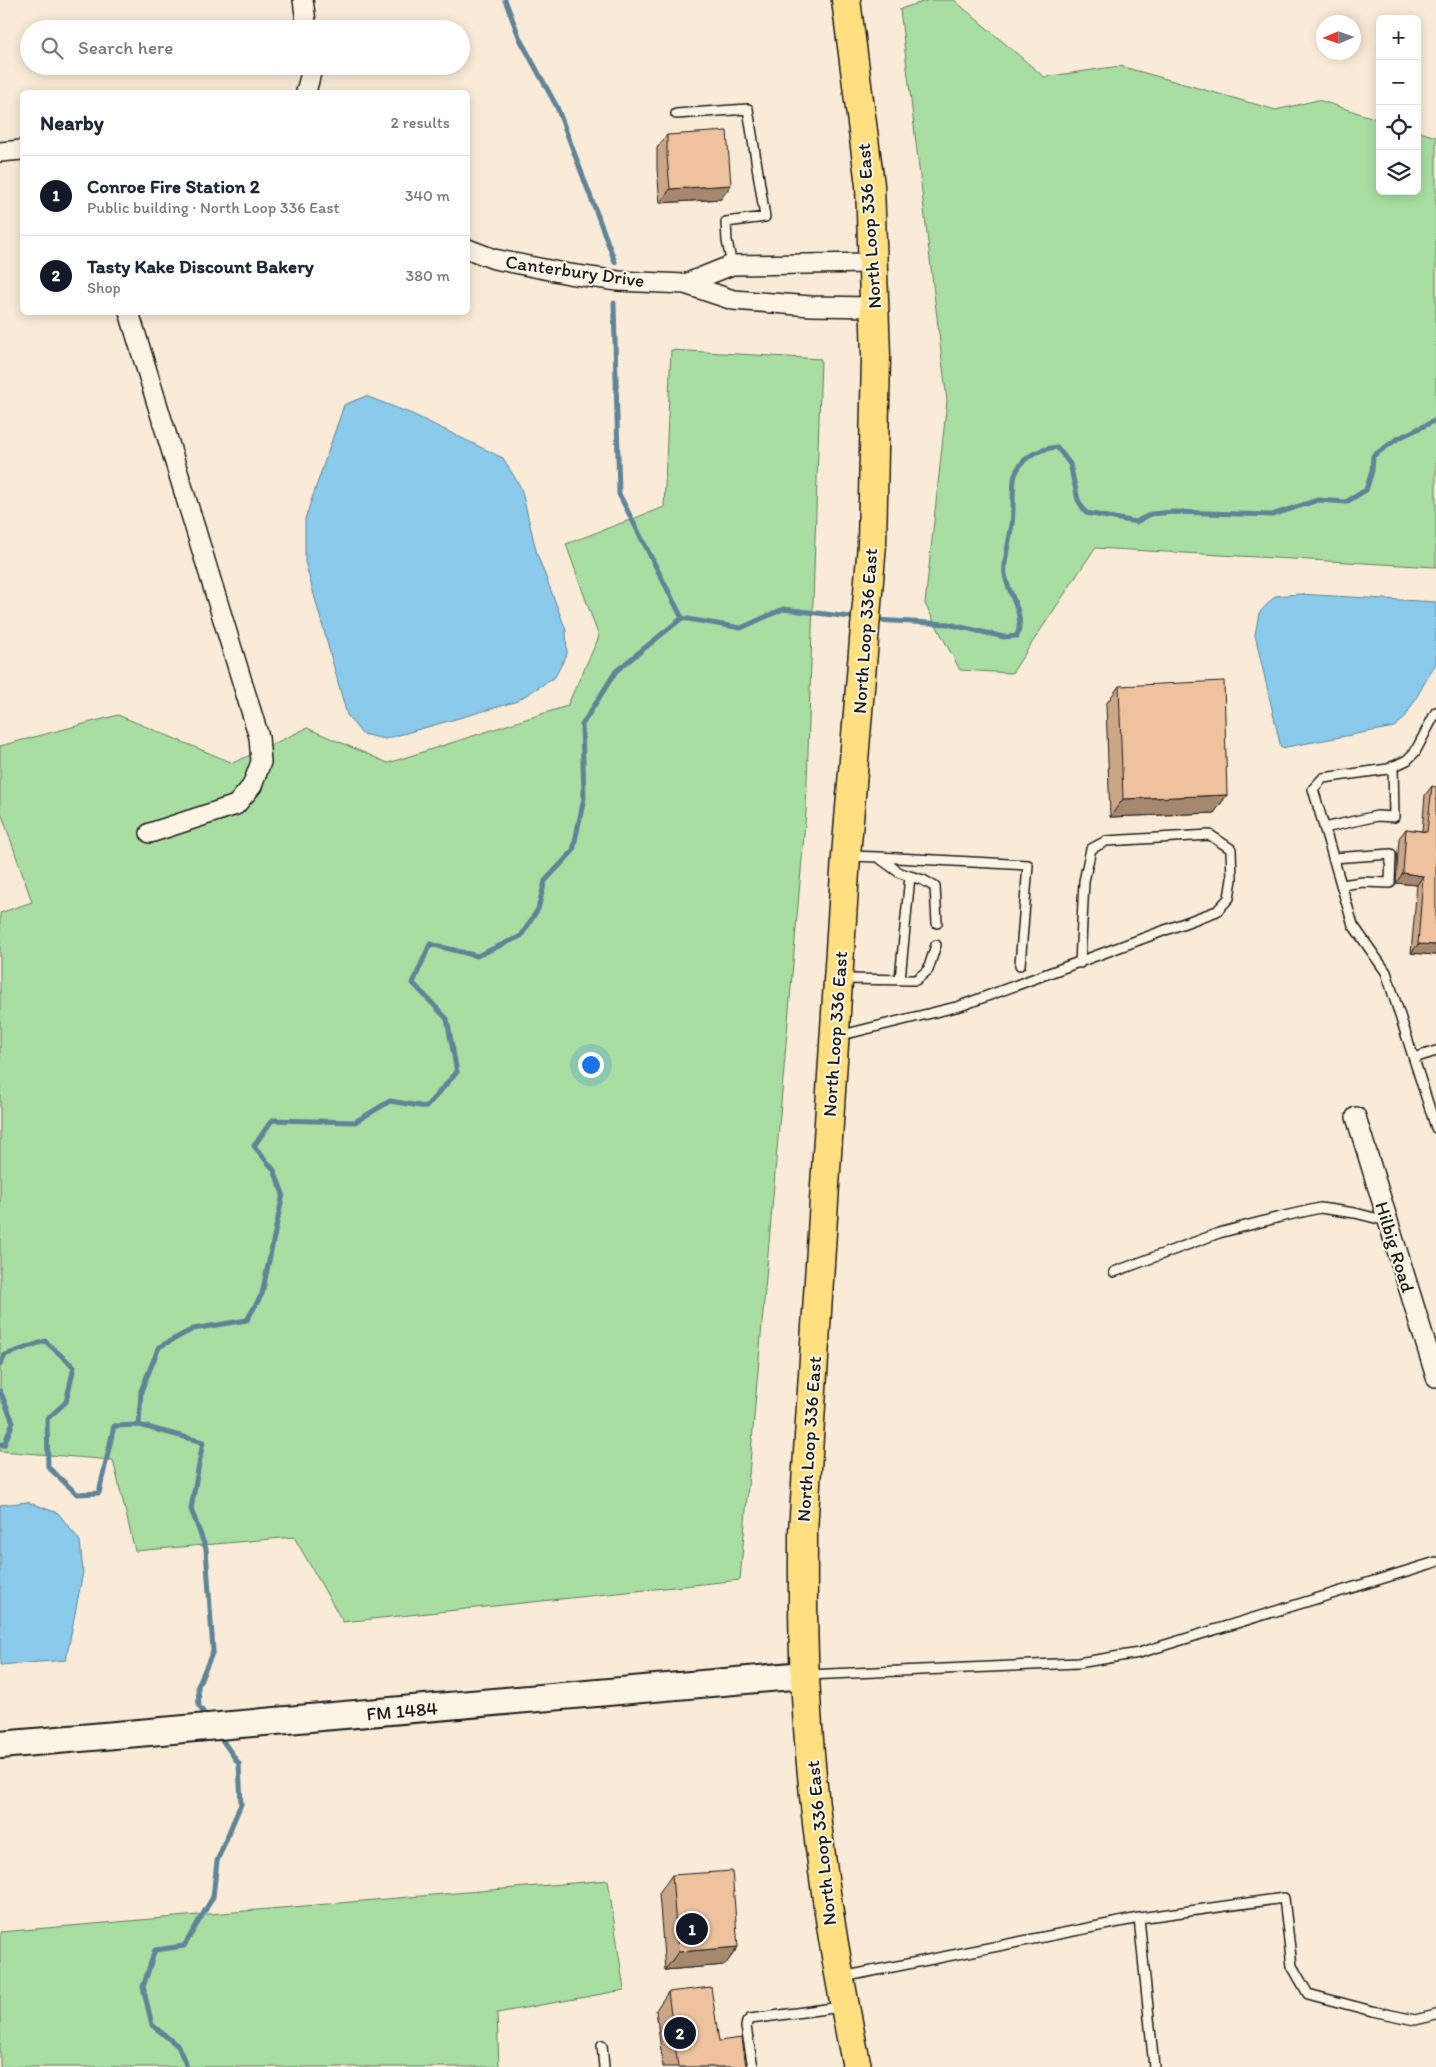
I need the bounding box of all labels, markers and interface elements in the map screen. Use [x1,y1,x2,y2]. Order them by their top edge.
north arrow [1316,15,1361,60]
map controls [1376,15,1421,195]
button: + [1376,15,1421,60]
search box [20,20,470,75]
icon: search [38,34,66,62]
text: Search here [78,36,173,59]
button: − [1376,60,1421,105]
button: locate [1376,105,1421,150]
text: Nearby [40,110,104,135]
text: 2 results [390,113,450,132]
street label: North Loop 336 East [852,143,886,309]
button: layers [1376,150,1421,195]
text: Conroe Fire Station 2 [87,175,260,198]
text: 1 [52,186,60,205]
text: 340 m [405,186,450,205]
text: Public building · North Loop 336 East [87,198,340,217]
street label: Canterbury Drive [504,250,646,292]
text: Tasty Kake Discount Bakery [87,255,314,278]
text: 2 [52,266,60,285]
text: 380 m [406,266,450,285]
text: Shop [87,278,121,297]
street label: North Loop 336 East [848,548,882,714]
street label: North Loop 336 East [818,951,852,1117]
your location [578,1052,604,1078]
street label: Hilbig Road [1370,1199,1420,1296]
street label: North Loop 336 East [792,1356,826,1522]
street label: FM 1484 [365,1696,439,1726]
street label: North Loop 336 East [801,1759,841,1927]
pin: 1 [676,1910,708,1948]
pin: 2 [664,2014,696,2052]

